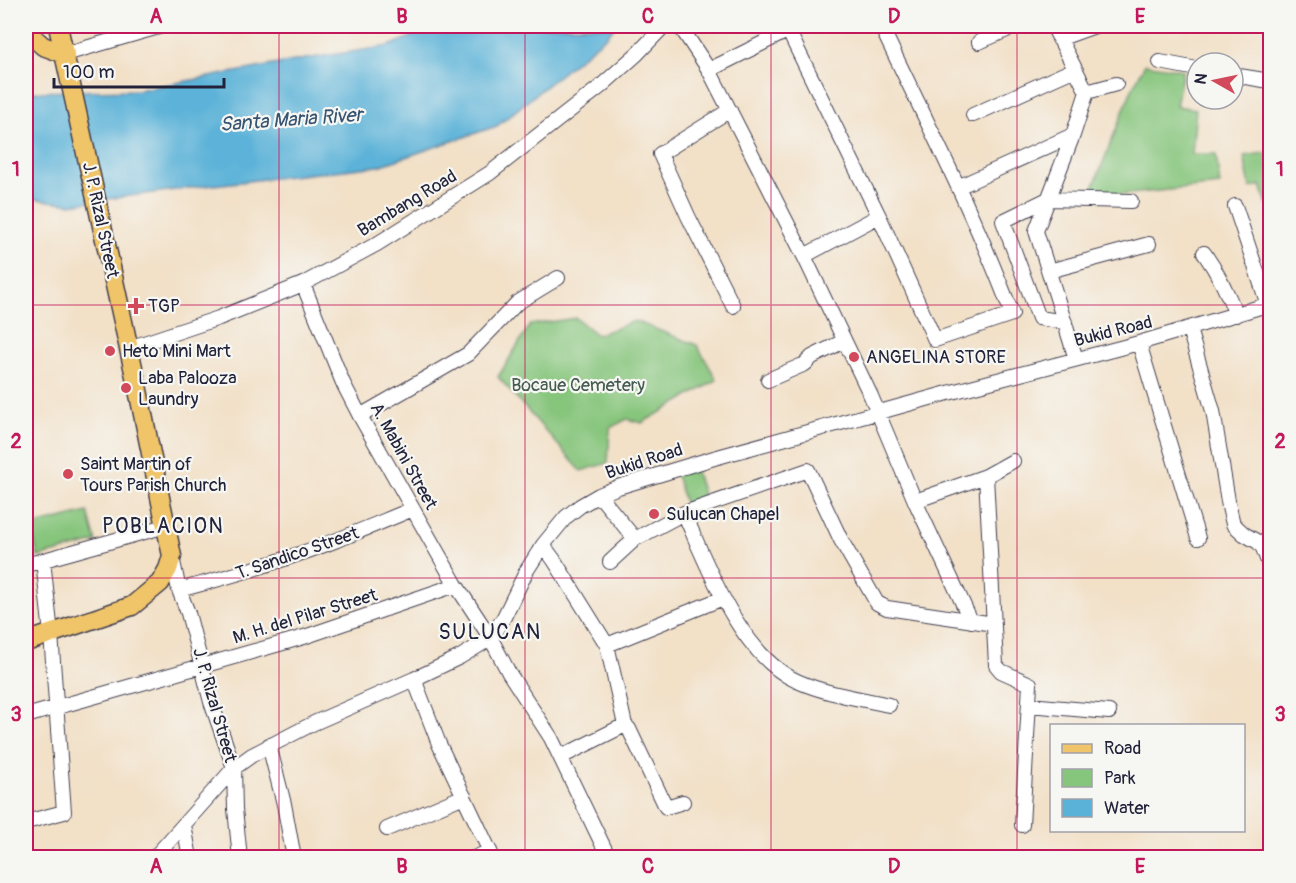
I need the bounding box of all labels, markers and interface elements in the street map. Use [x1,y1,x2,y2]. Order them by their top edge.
text: A [150,4,163,29]
text: B [396,4,408,29]
text: C [642,4,654,29]
text: D [888,4,901,29]
text: E [1135,4,1146,29]
scale bar [54,51,224,89]
north arrow [1185,51,1245,111]
text: 100 m [63,61,115,84]
text: N [1190,72,1212,86]
water label: Santa Maria River [219,102,366,137]
text: 1 [12,157,20,182]
text: 1 [1276,157,1284,182]
street label: J. P. Rizal Street [77,160,124,281]
street label: Bambang Road [353,165,461,242]
place label: TGP [148,295,180,318]
marker: TGP [129,299,143,313]
street label: Bukid Road [1072,311,1155,352]
place label: Heto Mini Mart [122,340,231,363]
marker: Heto Mini Mart [103,344,117,358]
place label: ANGELINA STORE [866,346,1006,369]
marker: ANGELINA STORE [847,350,861,364]
place label: Laba Palooza Laundry [138,367,237,411]
park label: Bocaue Cemetery [511,374,645,397]
marker: Laba Palooza Laundry [119,381,133,395]
street label: A. Mabini Street [365,399,443,514]
text: 2 [10,429,22,454]
text: 2 [1274,429,1286,454]
street label: Bukid Road [603,438,686,485]
place label: Saint Martin of Tours Parish Church [80,453,227,497]
marker: Saint Martin of Tours Parish Church [61,467,75,481]
place label: Sulucan Chapel [666,503,780,526]
marker: Sulucan Chapel [647,507,661,521]
district label: POBLACION [102,513,224,540]
street label: T. Sandico Street [233,521,362,585]
street label: M. H. del Pilar Street [230,583,381,649]
district label: SULUCAN [438,619,542,646]
street label: J. P. Rizal Street [187,645,242,766]
text: 3 [10,702,22,727]
text: 3 [1274,702,1286,727]
legend [1050,724,1245,832]
text: Road [1104,737,1141,760]
text: Park [1104,767,1136,790]
text: Water [1104,797,1150,820]
text: A [150,854,163,879]
text: B [396,854,408,879]
text: C [642,854,654,879]
text: D [888,854,901,879]
text: E [1135,854,1146,879]

